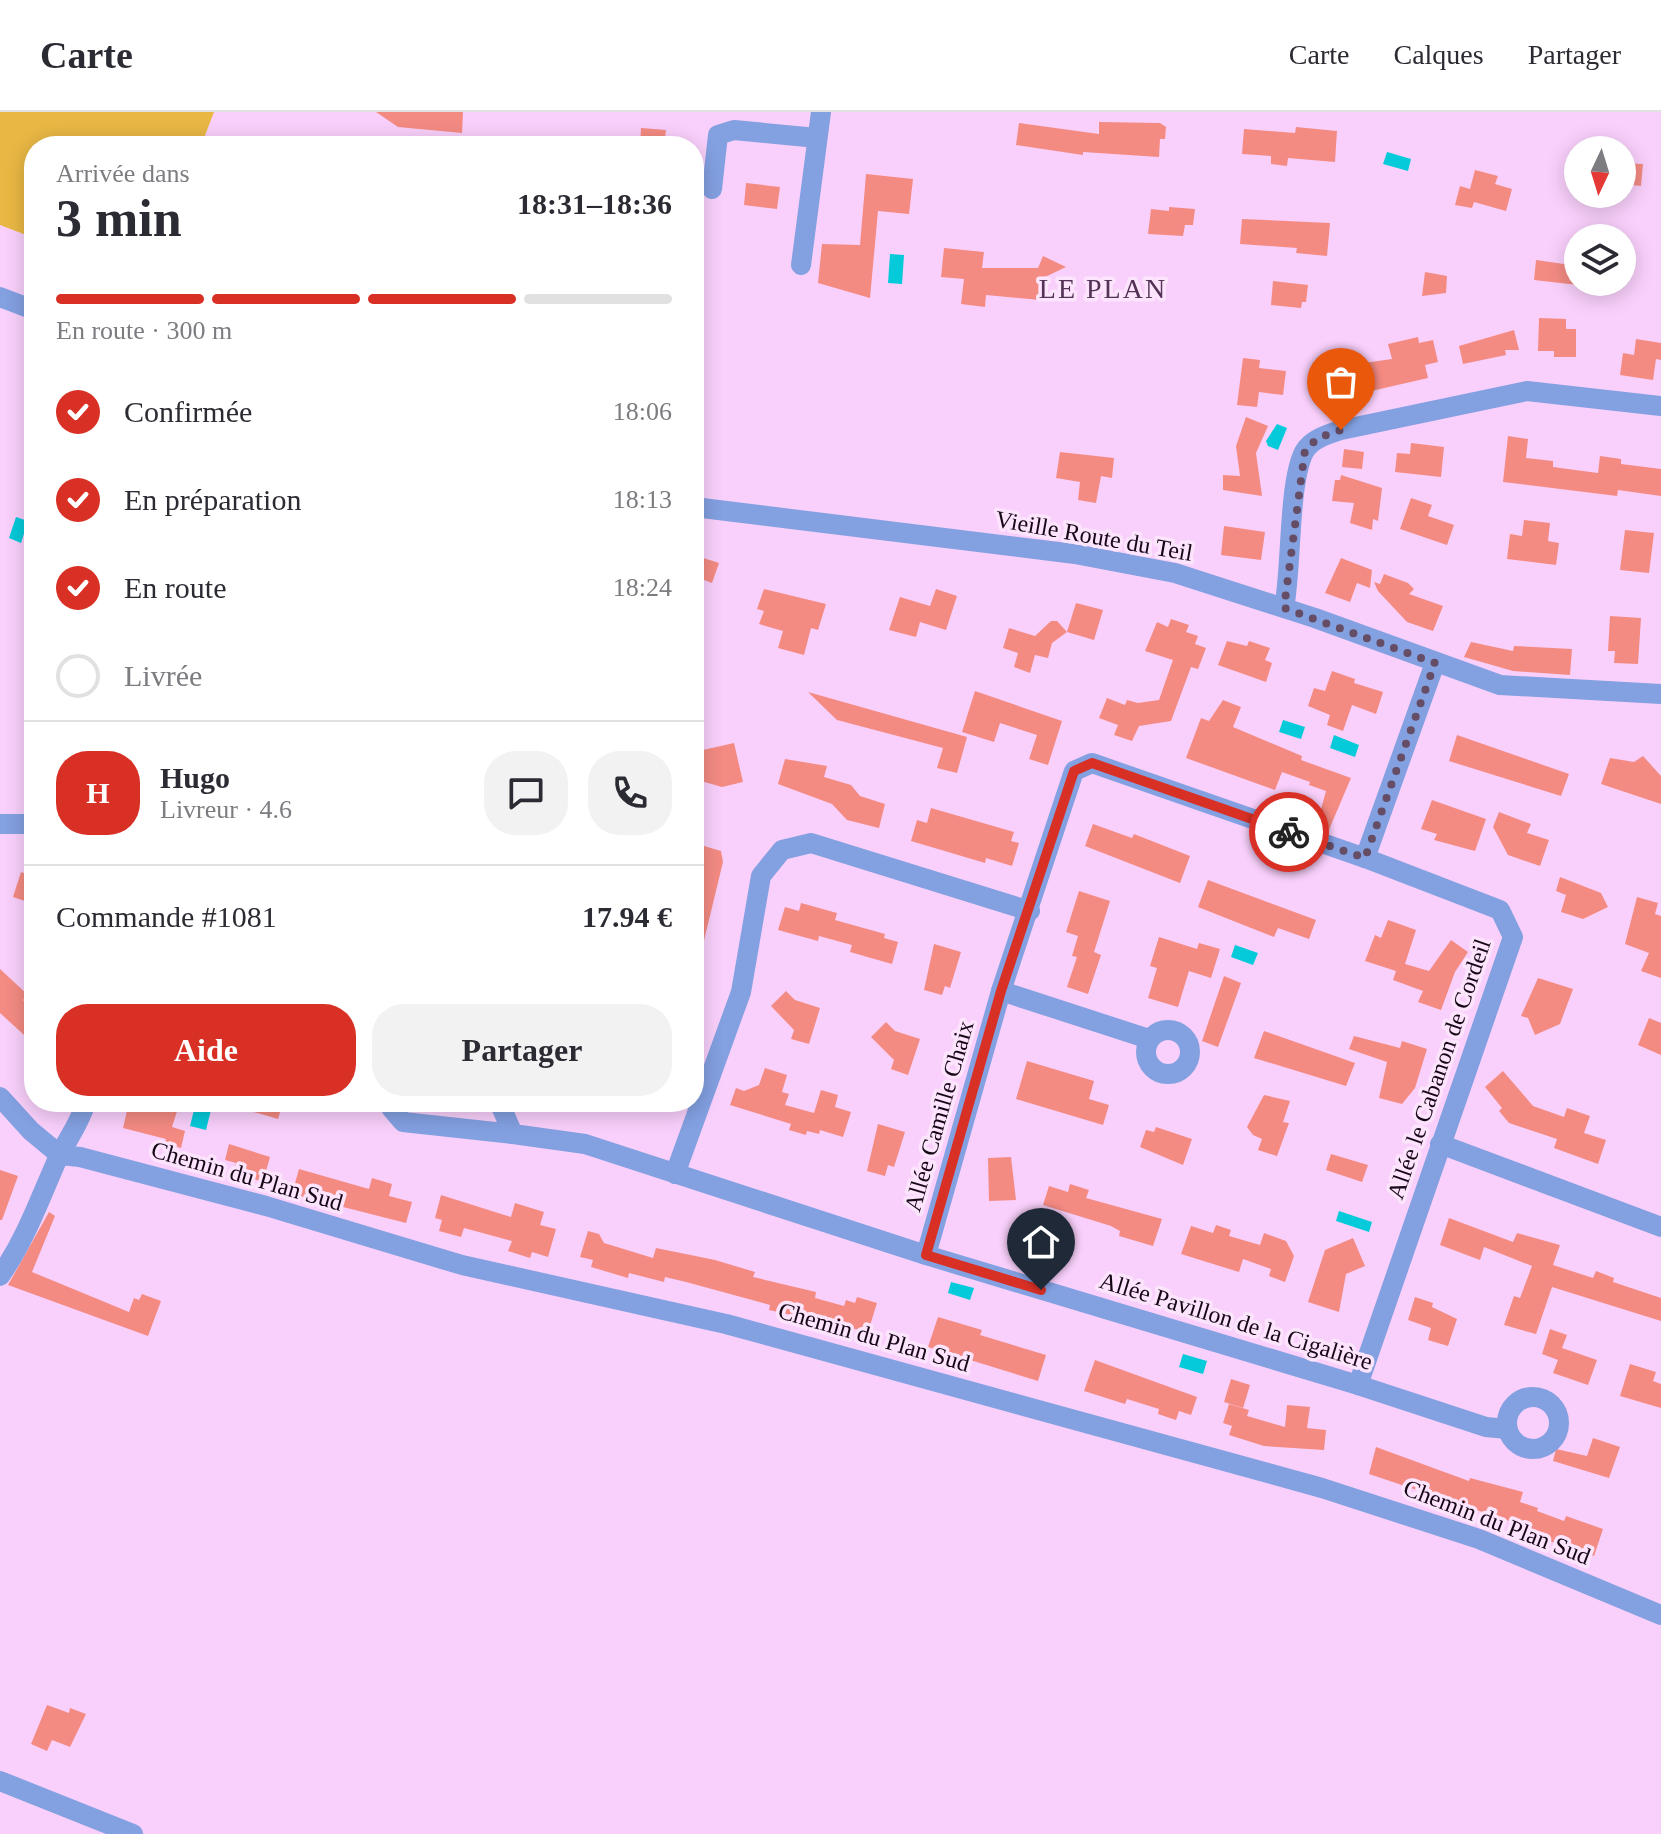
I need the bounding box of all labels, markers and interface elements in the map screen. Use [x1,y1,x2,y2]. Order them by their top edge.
text: Carte [40,34,133,76]
text: Carte [1289,39,1349,70]
text: Calques [1393,39,1484,70]
text: Partager [1528,39,1621,70]
north arrow [1564,136,1636,208]
map controls [1564,136,1636,296]
text: Arrivée dans [56,159,190,188]
text: 18:31–18:36 [517,187,672,220]
text: 3 min [56,190,182,247]
button: layers [1564,224,1636,296]
district label: LE PLAN [1039,273,1167,304]
text: En route · 300 m [56,316,232,345]
pin [1307,348,1375,430]
icon: bag [1319,360,1363,404]
icon: check [56,390,100,434]
text: Confirmée [124,395,252,428]
text: 18:06 [613,397,672,426]
icon: check [56,478,100,522]
text: En préparation [124,483,301,516]
text: 18:13 [613,485,672,514]
street label: Vieille Route du Teil [993,506,1195,566]
icon: check [56,566,100,610]
text: En route [124,571,226,604]
text: 18:24 [613,573,672,602]
text: Livrée [124,659,202,692]
button: chat [484,751,568,835]
button: phone [588,751,672,835]
text: Hugo [160,761,230,794]
text: H [86,776,110,809]
courier [1249,792,1329,872]
text: Livreur · 4.6 [160,795,292,824]
icon: bike [1267,810,1311,854]
text: Commande #1081 [56,900,277,933]
text: 17.94 € [582,900,672,933]
street label: Allée le Cabanon de Cordeil [1382,935,1496,1202]
button: Aide [56,1004,356,1096]
button: Partager [372,1004,672,1096]
street label: Allée Camille Chaix [899,1018,979,1214]
street label: Chemin du Plan Sud [148,1136,346,1216]
pin [1007,1208,1075,1290]
icon: home [1019,1220,1063,1264]
street label: Allée Pavillon de la Cigalière [1096,1267,1376,1375]
street label: Chemin du Plan Sud [775,1297,973,1377]
street label: Chemin du Plan Sud [1400,1474,1594,1570]

